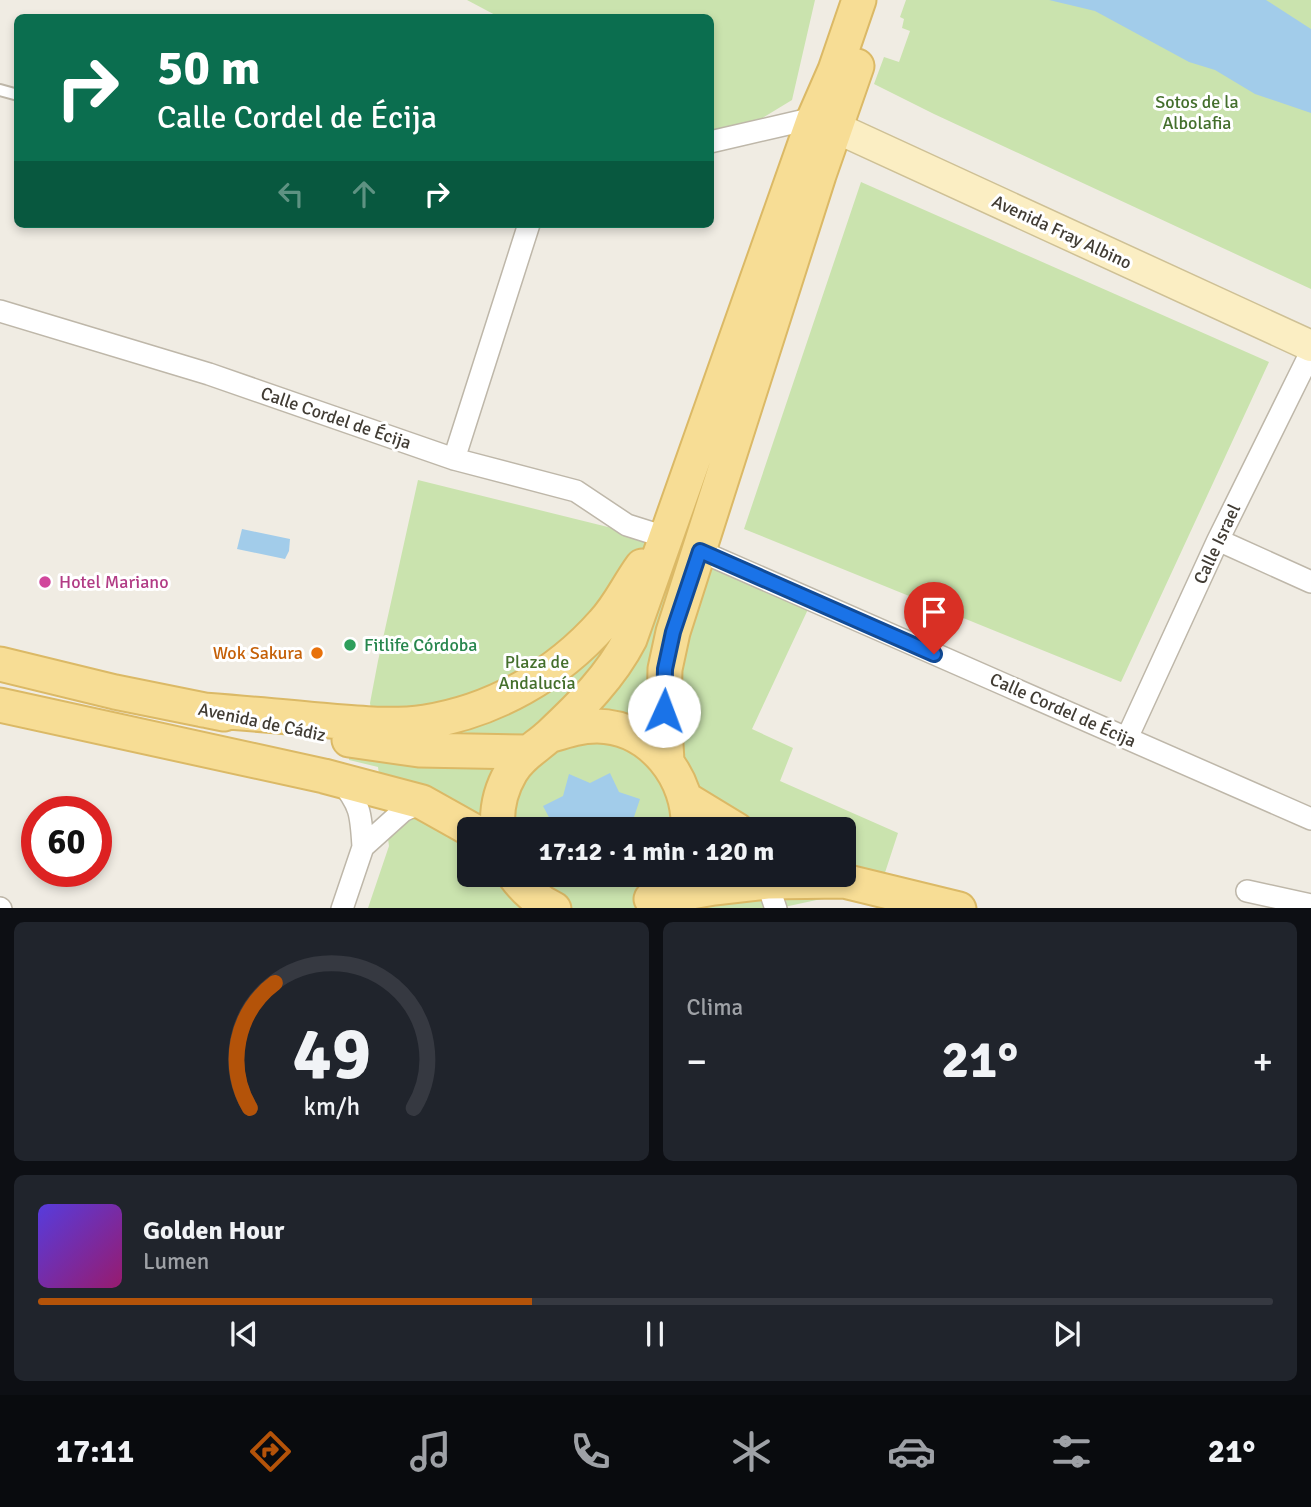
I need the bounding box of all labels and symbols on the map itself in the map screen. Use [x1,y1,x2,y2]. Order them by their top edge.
park label: Sotos de la Albolafia [1155,91,1239,134]
street label: Avenida Fray Albino [989,190,1135,274]
street label: Calle Cordel de Écija [258,382,414,454]
street label: Calle Israel [1189,500,1245,588]
place label: Hotel Mariano [59,571,169,593]
marker: Hotel Mariano [37,574,53,590]
pin [904,582,964,654]
place label: Fitlife Córdoba [364,634,477,656]
marker: Fitlife Córdoba [342,637,358,653]
place label: Wok Sakura [213,642,303,664]
marker: Wok Sakura [309,645,325,661]
park label: Plaza de Andalucía [498,651,576,694]
street label: Calle Cordel de Écija [987,668,1139,752]
position arrow [627,674,701,748]
street label: Avenida de Cádiz [196,698,328,746]
speed limit sign: 60 [21,796,112,887]

